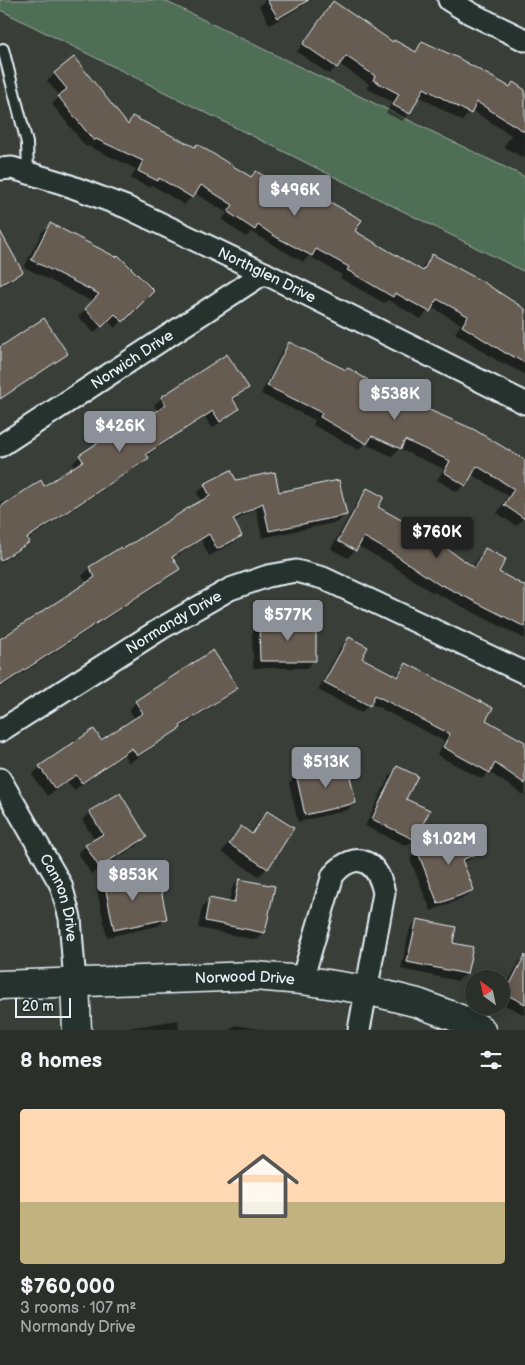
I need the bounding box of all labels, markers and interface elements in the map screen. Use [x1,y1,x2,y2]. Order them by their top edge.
pin: $496K [260,174,330,217]
text: $496K [270,181,320,200]
street label: Northglen Drive [215,243,319,307]
street label: Norwich Drive [88,326,177,394]
pin: $538K [360,378,430,421]
text: $538K [370,385,420,404]
pin: $426K [85,410,155,453]
text: $426K [95,417,145,436]
pin: $760K [402,516,472,559]
text: $760K [412,523,462,542]
street label: Normandy Drive [122,587,225,659]
pin: $577K [253,600,323,642]
text: $577K [264,606,312,625]
pin: $513K [291,746,361,789]
text: $513K [303,753,349,772]
pin: $1.02M [408,824,490,866]
text: $1.02M [422,830,476,849]
street label: Cannon Drive [35,851,81,943]
pin: $853K [98,860,168,902]
text: $853K [108,866,158,885]
street label: Norwood Drive [194,967,296,989]
north arrow [465,970,510,1015]
map controls [465,970,510,1015]
scale bar [15,995,71,1018]
text: 20 m [22,998,54,1015]
icon: filters [477,1046,505,1074]
text: 8 homes [20,1048,102,1073]
icon: home [218,1141,308,1231]
text: $760,000 [20,1274,115,1299]
text: 3 rooms · 107 m² [20,1299,136,1318]
text: Normandy Drive [20,1318,136,1337]

